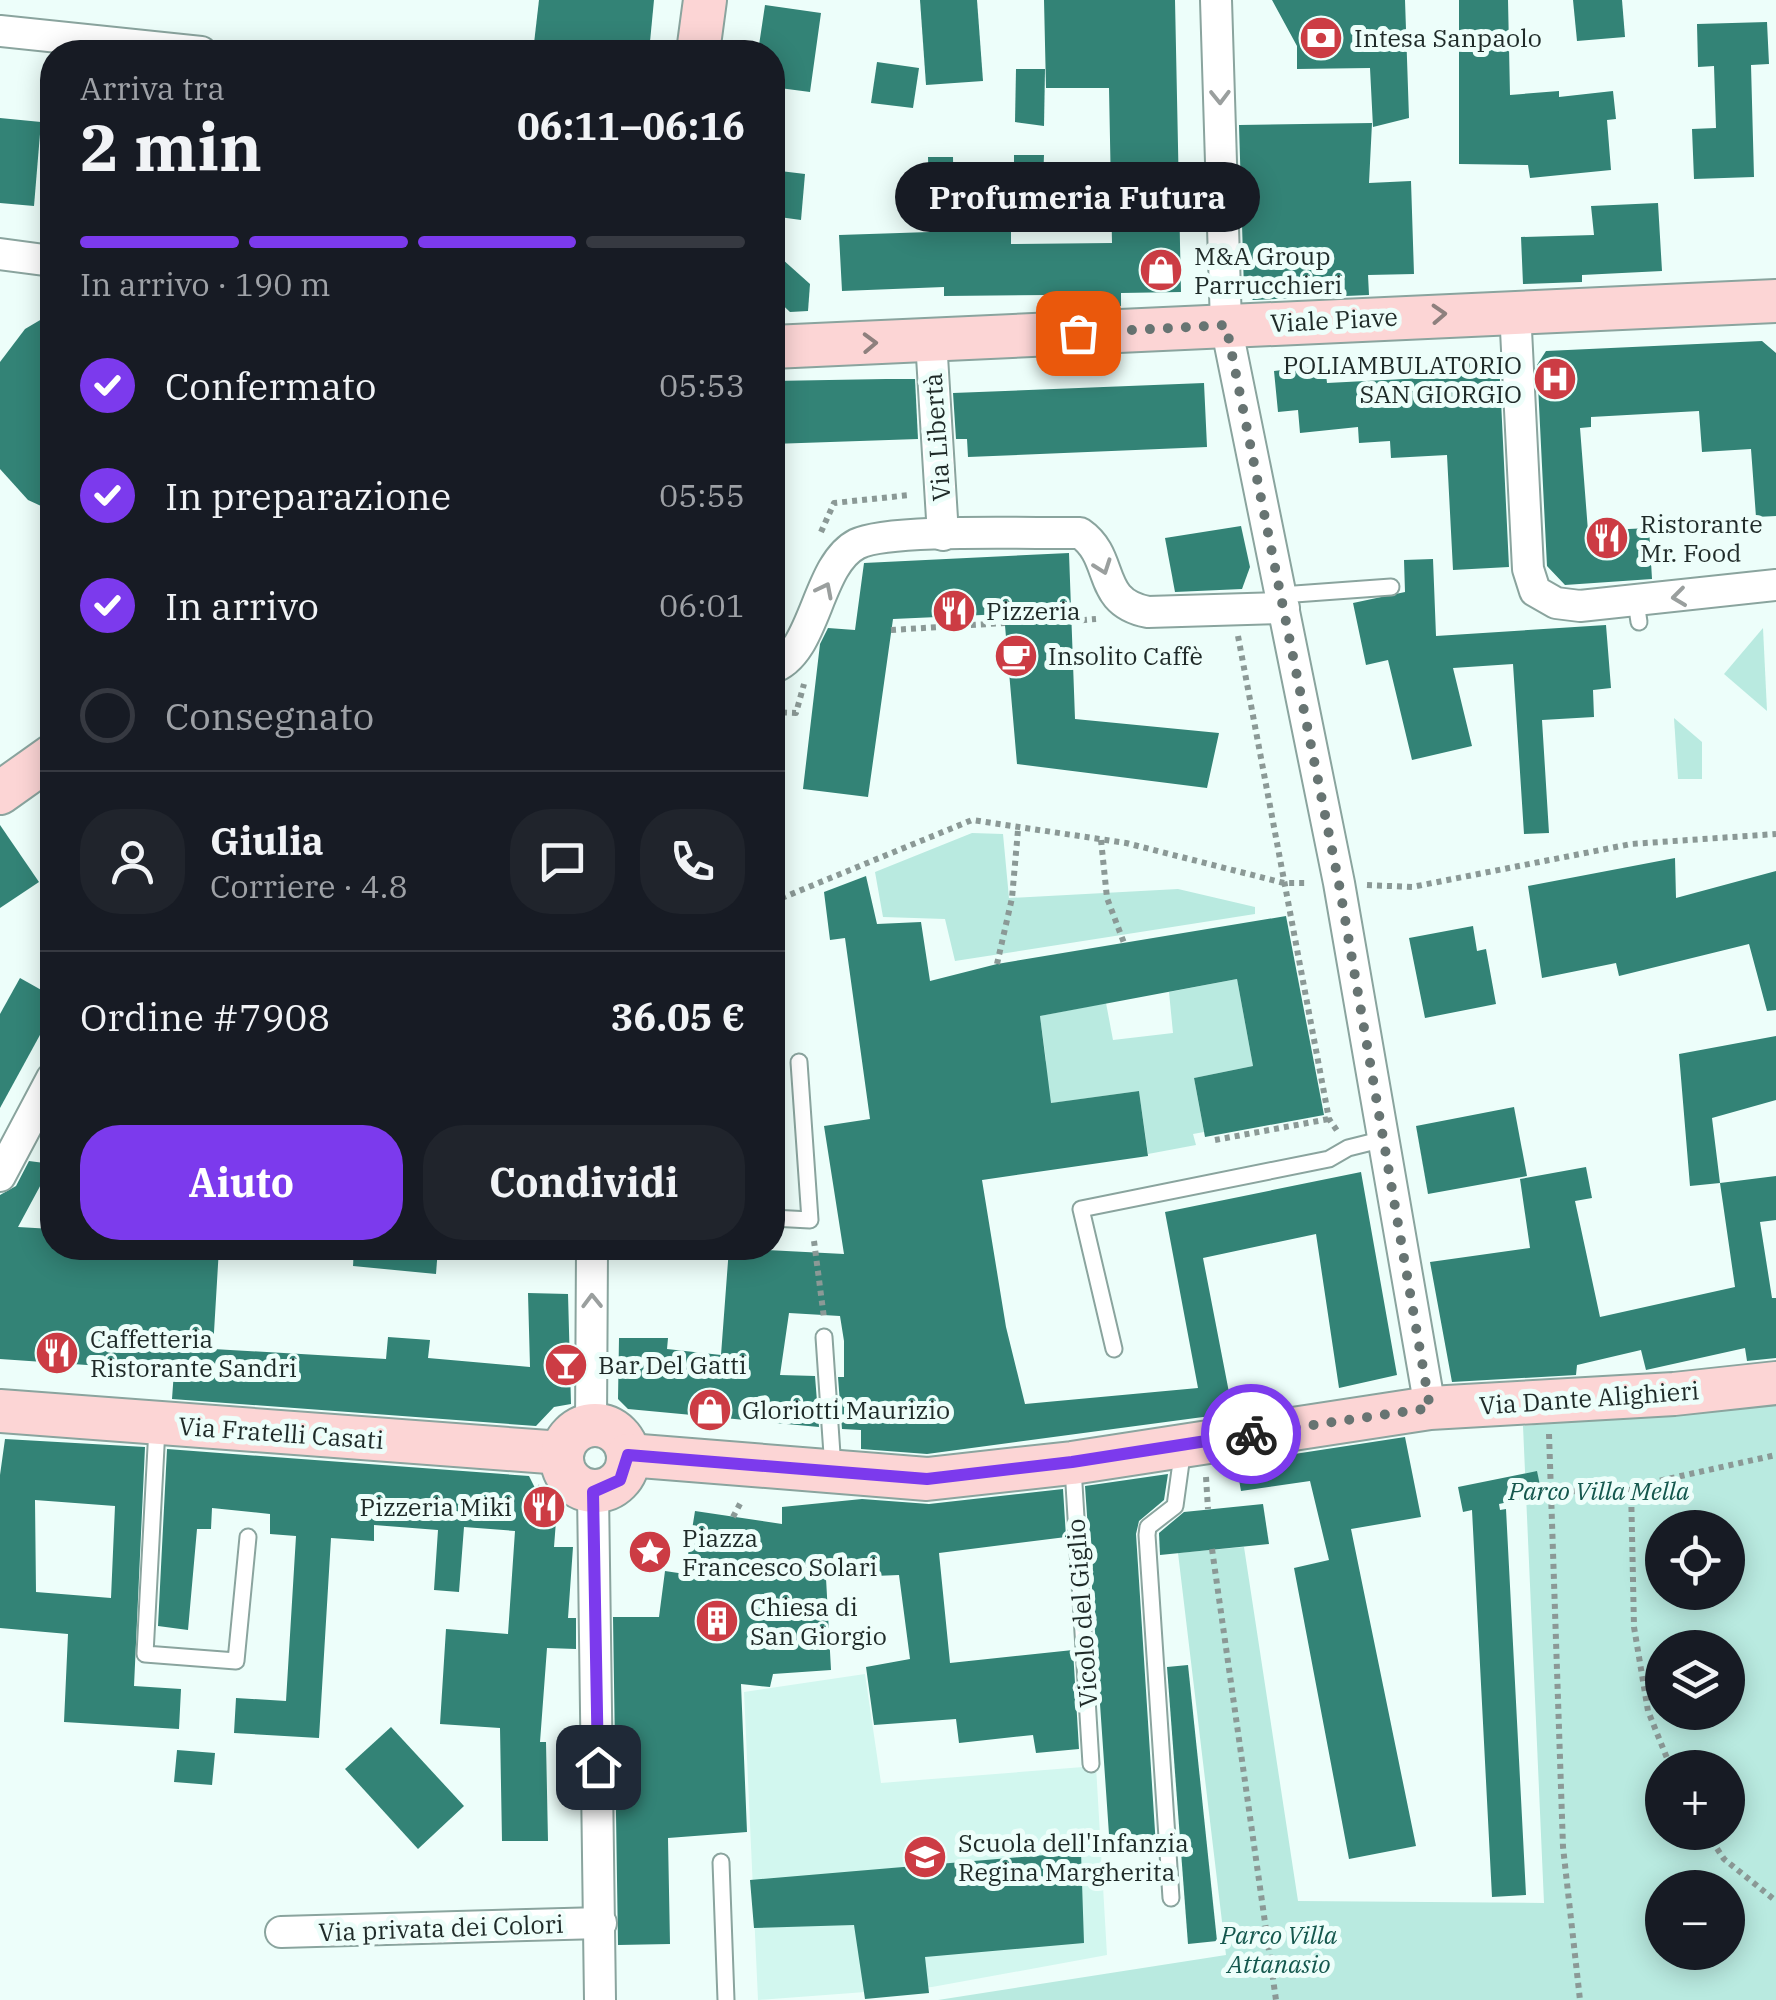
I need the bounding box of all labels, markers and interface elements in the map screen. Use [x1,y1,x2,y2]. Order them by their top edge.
bank icon: Intesa Sanpaolo [1298,15,1344,61]
place label: Intesa Sanpaolo [1354,21,1542,54]
text: Arriva tra [80,67,225,109]
one-way arrow [1209,90,1231,106]
text: 06:11–06:16 [517,101,745,150]
text: 2 min [80,104,262,189]
callout: Profumeria Futura [896,163,1260,233]
text: Profumeria Futura [929,176,1226,218]
place label: M&A Group Parrucchieri [1194,239,1342,301]
shop icon: M&A Group Parrucchieri [1138,247,1184,293]
text: In arrivo · 190 m [80,263,330,305]
pin [1036,291,1121,376]
street label: Viale Piave [1269,300,1399,339]
one-way arrow [1432,304,1448,325]
icon: bag [1051,306,1106,361]
one-way arrow [862,332,878,353]
place label: POLIAMBULATORIO SAN GIORGIO [1283,348,1522,410]
hospital icon: POLIAMBULATORIO SAN GIORGIO [1532,356,1578,402]
icon: check [80,358,135,413]
text: Confermato [165,361,376,410]
text: 05:53 [659,364,745,406]
street label: Via Libertà [916,372,957,502]
icon: check [80,468,135,523]
text: In preparazione [165,471,451,520]
text: 05:55 [659,474,745,516]
place label: Ristorante Mr. Food [1640,507,1763,569]
restaurant icon: Ristorante Mr. Food [1584,515,1630,561]
one-way arrow [1091,558,1112,575]
icon: check [80,578,135,633]
text: In arrivo [165,581,319,630]
one-way arrow [812,582,832,600]
text: 06:01 [659,584,745,626]
one-way arrow [1671,586,1687,607]
restaurant icon: Pizzeria [931,588,977,634]
place label: Pizzeria [986,594,1081,627]
cafe icon: Insolito Caffè [993,633,1039,679]
place label: Insolito Caffè [1048,639,1203,672]
text: Consegnato [165,691,374,740]
button: person [80,809,185,914]
button: chat [510,809,615,914]
button: phone [640,809,745,914]
text: Giulia [210,816,324,865]
text: Corriere · 4.8 [210,865,408,907]
text: Ordine #7908 [80,992,330,1041]
text: 36.05 € [611,992,745,1041]
button: Aiuto [80,1125,403,1240]
button: Condividi [423,1125,745,1240]
one-way arrow [582,1293,603,1309]
place label: Caffetteria Ristorante Sandri [90,1322,297,1384]
restaurant icon: Caffetteria Ristorante Sandri [34,1330,80,1376]
bar icon: Bar Del Gatti [543,1342,589,1388]
place label: Bar Del Gatti [598,1348,747,1381]
street label: Via Dante Alighieri [1478,1373,1700,1422]
courier [1201,1384,1301,1484]
shop icon: Gloriotti Maurizio [687,1387,733,1433]
place label: Gloriotti Maurizio [742,1393,950,1426]
icon: bike [1224,1407,1279,1462]
street label: Via Fratelli Casati [177,1409,385,1456]
park label: Parco Villa Mella [1508,1474,1690,1507]
restaurant icon: Pizzeria Miki [521,1484,567,1530]
place label: Pizzeria Miki [359,1490,512,1523]
map controls [1645,1510,1745,1970]
button: locate [1645,1510,1745,1610]
street label: Vicolo del Giglio [1058,1518,1105,1708]
place label: Piazza Francesco Solari [682,1521,877,1583]
place icon: Piazza Francesco Solari [627,1529,673,1575]
place label: Chiesa di San Giorgio [750,1590,887,1652]
building icon: Chiesa di San Giorgio [694,1598,740,1644]
button: layers [1645,1630,1745,1730]
pin [556,1725,641,1810]
icon: home [571,1740,626,1795]
button: + [1645,1750,1745,1850]
place label: Scuola dell'Infanzia Regina Margherita [958,1826,1189,1888]
school or university icon: Scuola dell'Infanzia Regina Margherita [902,1834,948,1880]
button: − [1645,1870,1745,1970]
street label: Via privata dei Colori [318,1907,564,1948]
park label: Parco Villa Attanasio [1220,1918,1338,1980]

